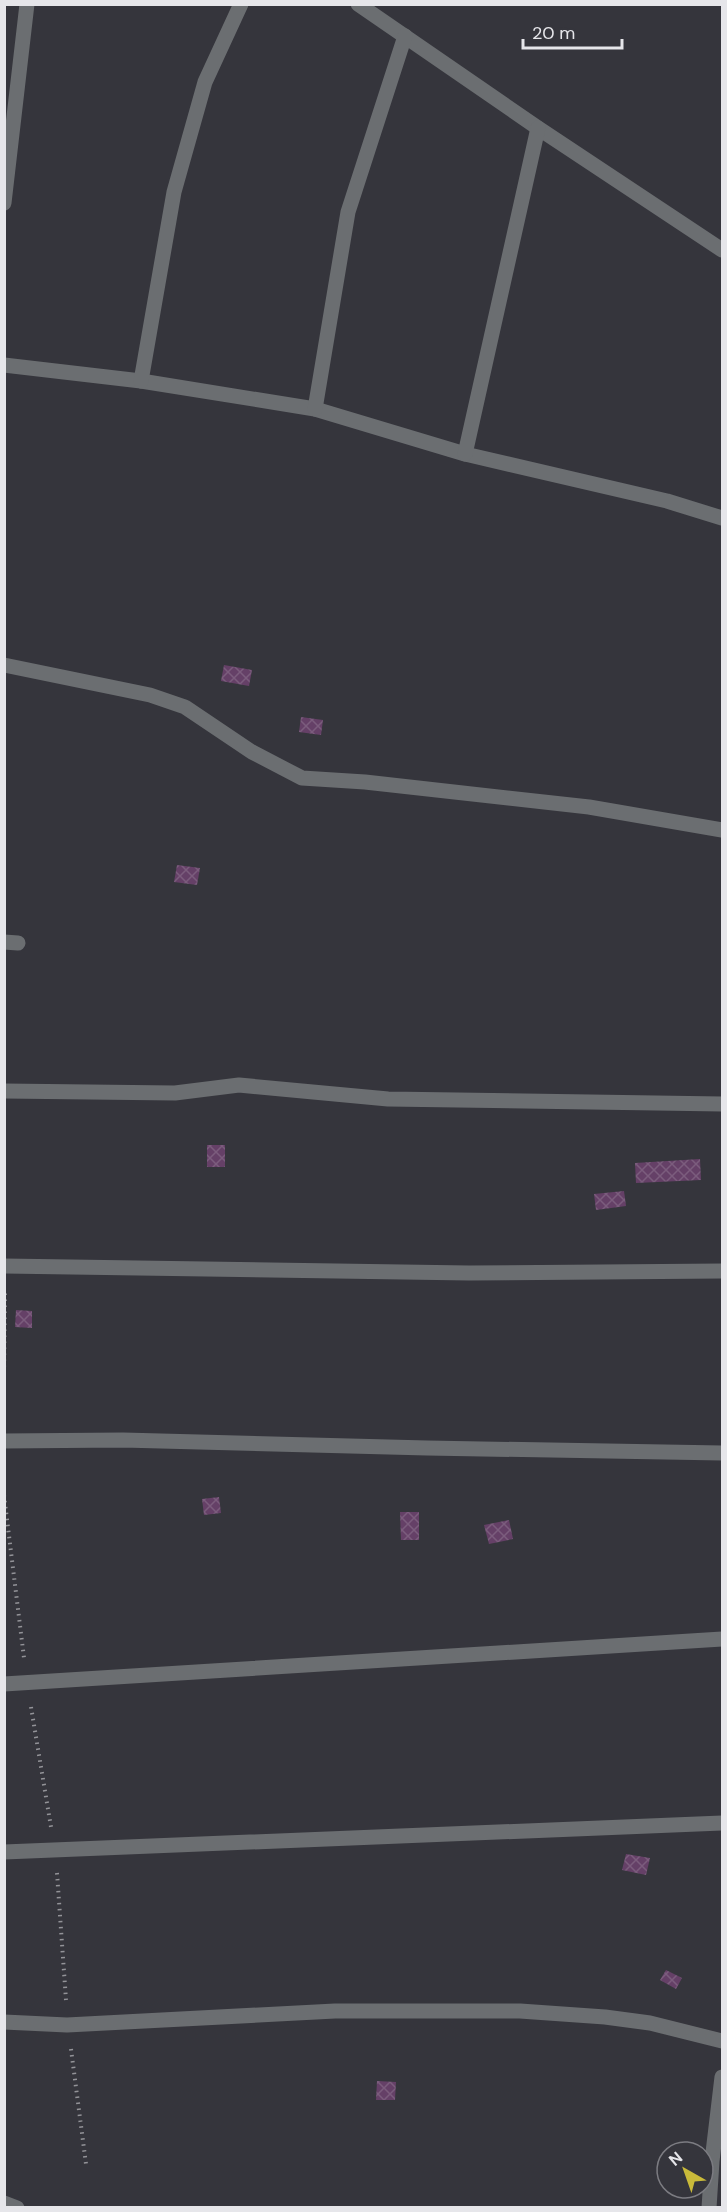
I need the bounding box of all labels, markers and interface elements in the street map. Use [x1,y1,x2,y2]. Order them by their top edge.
scale bar [523,12,622,50]
text: 20 m [532,21,575,45]
north arrow [655,2140,715,2200]
text: N [664,2147,687,2171]

